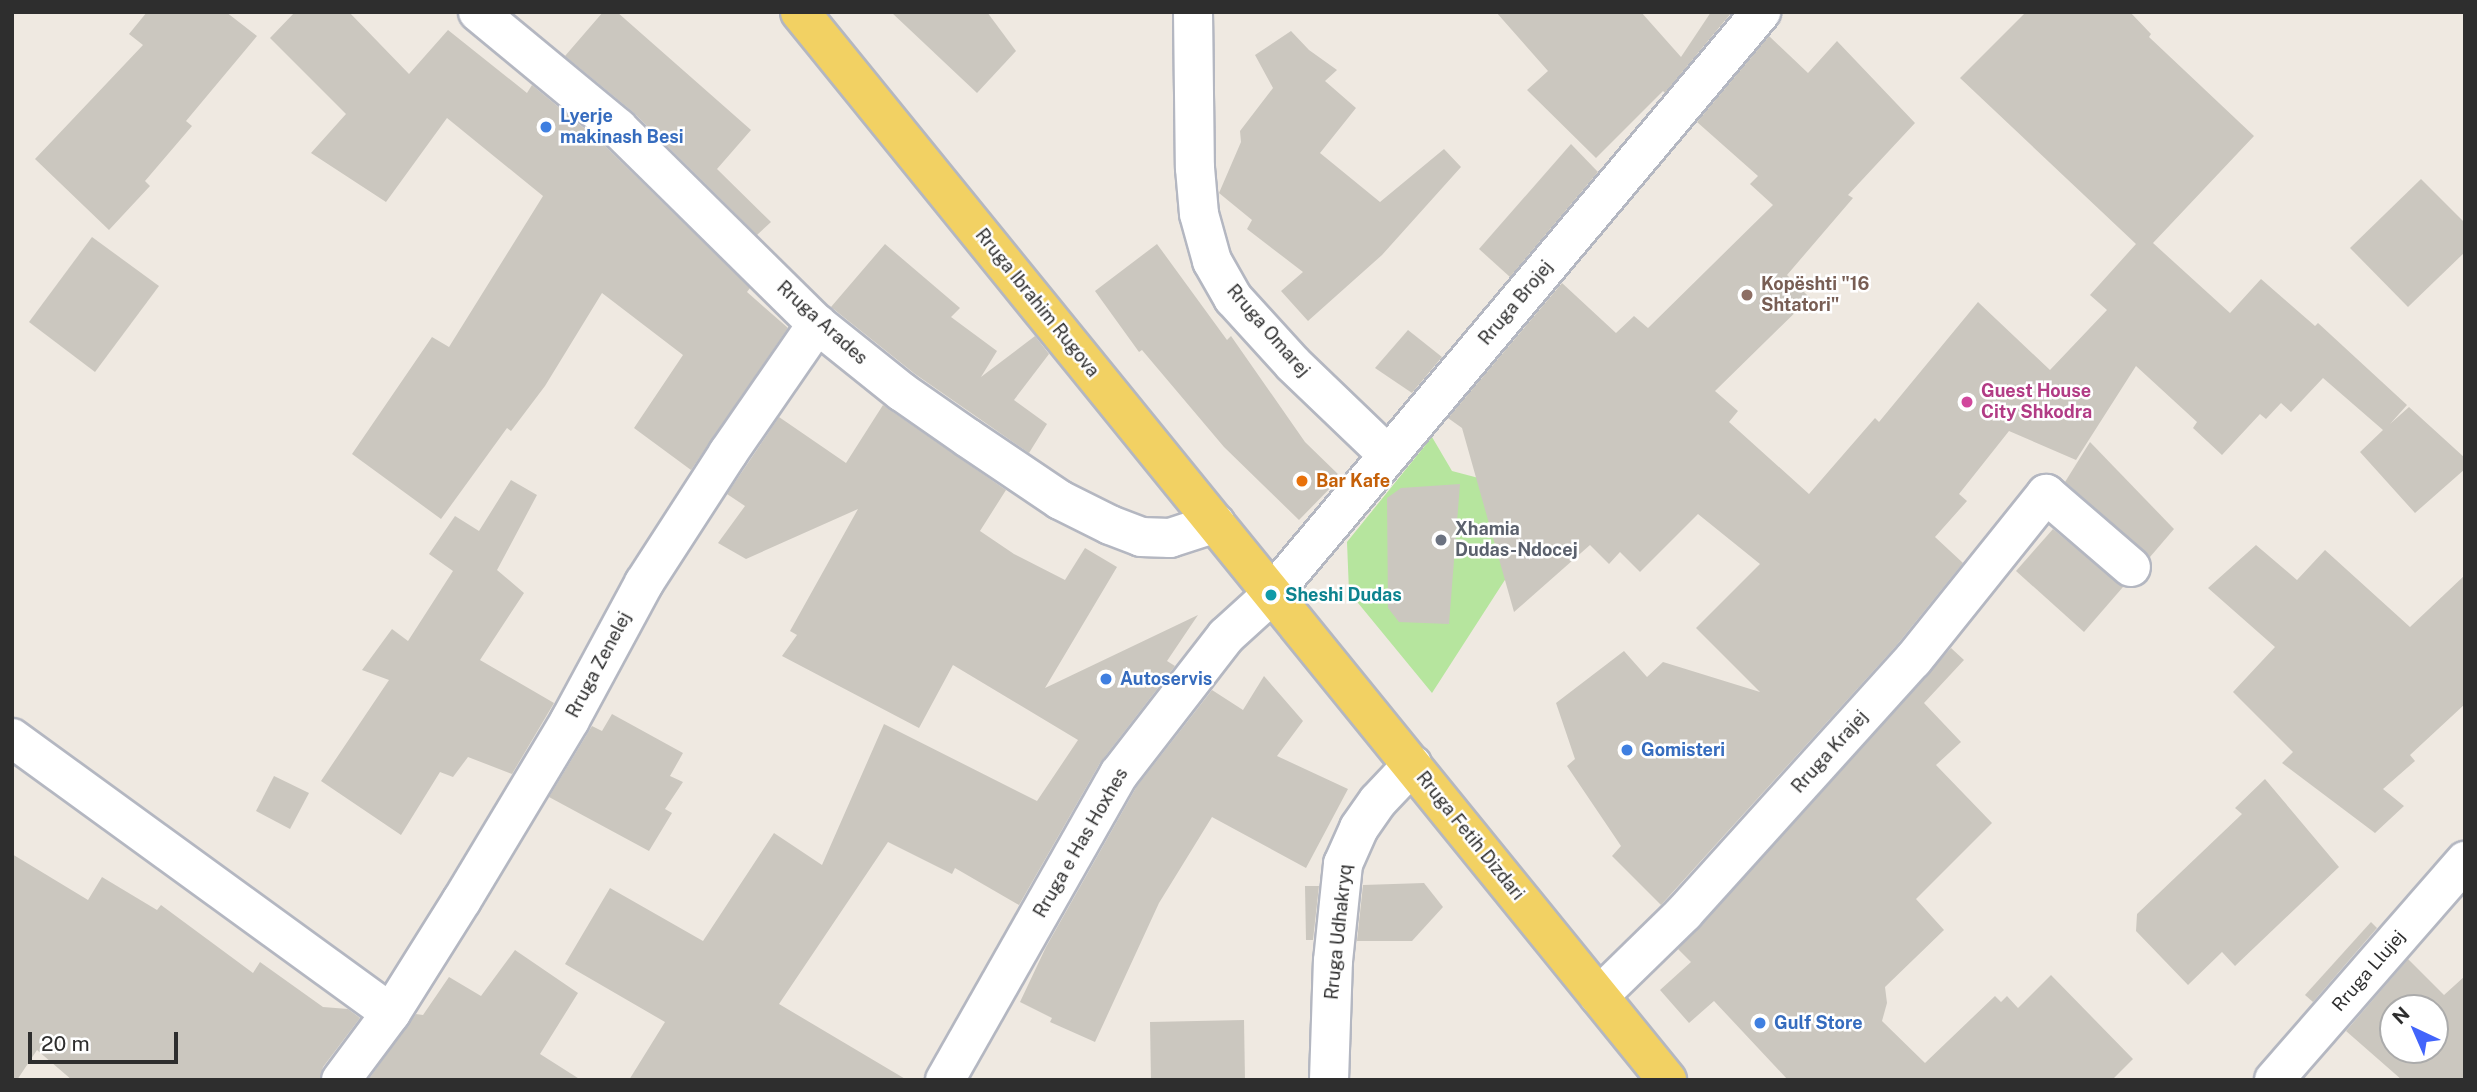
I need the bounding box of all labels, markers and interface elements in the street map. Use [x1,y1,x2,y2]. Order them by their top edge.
place label: Lyerje makinash Besi [560,106,684,148]
marker: Lyerje makinash Besi [538,119,554,135]
street label: Rruga Ibrahim Rugova [971,225,1103,381]
street label: Rruga Brojej [1474,256,1558,350]
place label: Kopështi "16 Shtatori" [1761,274,1869,316]
street label: Rruga Arades [772,277,872,369]
street label: Rruga Omarej [1222,280,1314,382]
marker: Kopështi "16 Shtatori" [1739,287,1755,303]
place label: Guest House City Shkodra [1981,381,2092,424]
marker: Guest House City Shkodra [1959,394,1975,410]
place label: Bar Kafe [1316,470,1390,492]
marker: Bar Kafe [1294,473,1310,489]
place label: Xhamia Dudas-Ndocej [1455,519,1578,562]
marker: Xhamia Dudas-Ndocej [1433,532,1449,548]
place label: Sheshi Dudas [1285,584,1402,606]
marker: Sheshi Dudas [1263,587,1279,603]
street label: Rruga Zenelej [562,608,636,722]
place label: Autoservis [1120,668,1212,690]
marker: Autoservis [1098,671,1114,687]
street label: Rruga Krajej [1787,706,1873,798]
place label: Gomisteri [1641,739,1725,761]
marker: Gomisteri [1619,742,1635,758]
street label: Rruga e Has Hoxhes [1029,764,1133,922]
street label: Rruga Fetih Dizdari [1412,767,1528,905]
street label: Rruga Udhakryq [1321,863,1357,1001]
street label: Rruga Llujej [2328,926,2410,1016]
north arrow [2379,994,2449,1064]
text: N [2388,1002,2414,1028]
place label: Gulf Store [1774,1012,1863,1034]
marker: Gulf Store [1752,1015,1768,1031]
scale bar [32,1018,182,1062]
text: 20 m [41,1031,90,1056]

